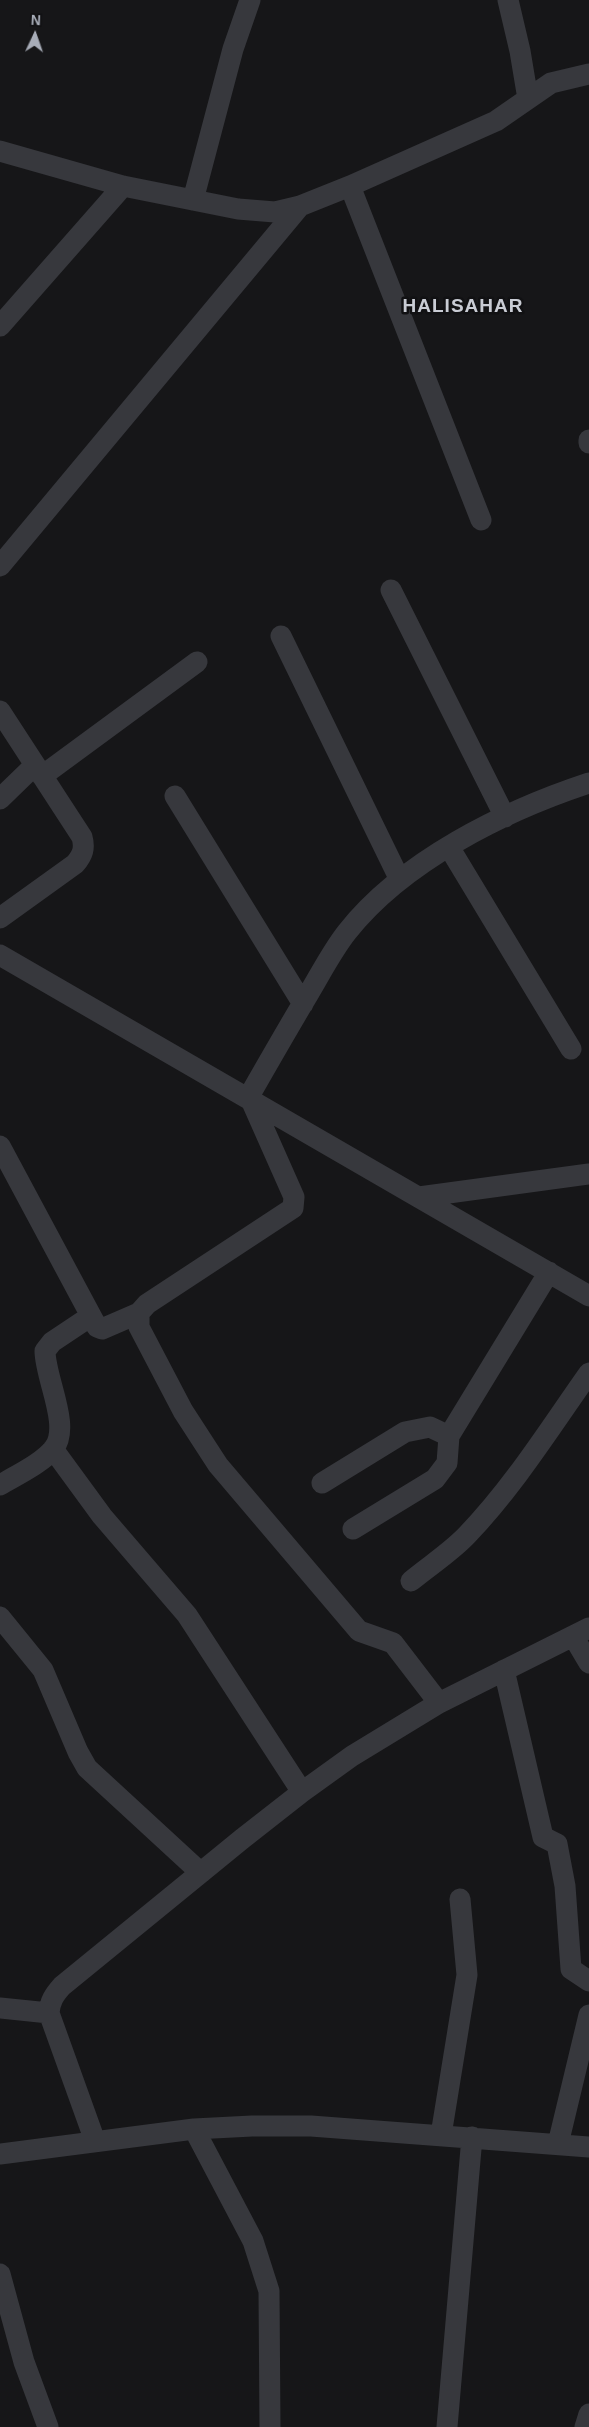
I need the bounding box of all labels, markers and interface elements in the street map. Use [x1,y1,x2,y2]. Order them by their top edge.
north arrow [10,10,60,60]
text: N [30,12,41,28]
district label: HALISAHAR [401,296,525,318]

